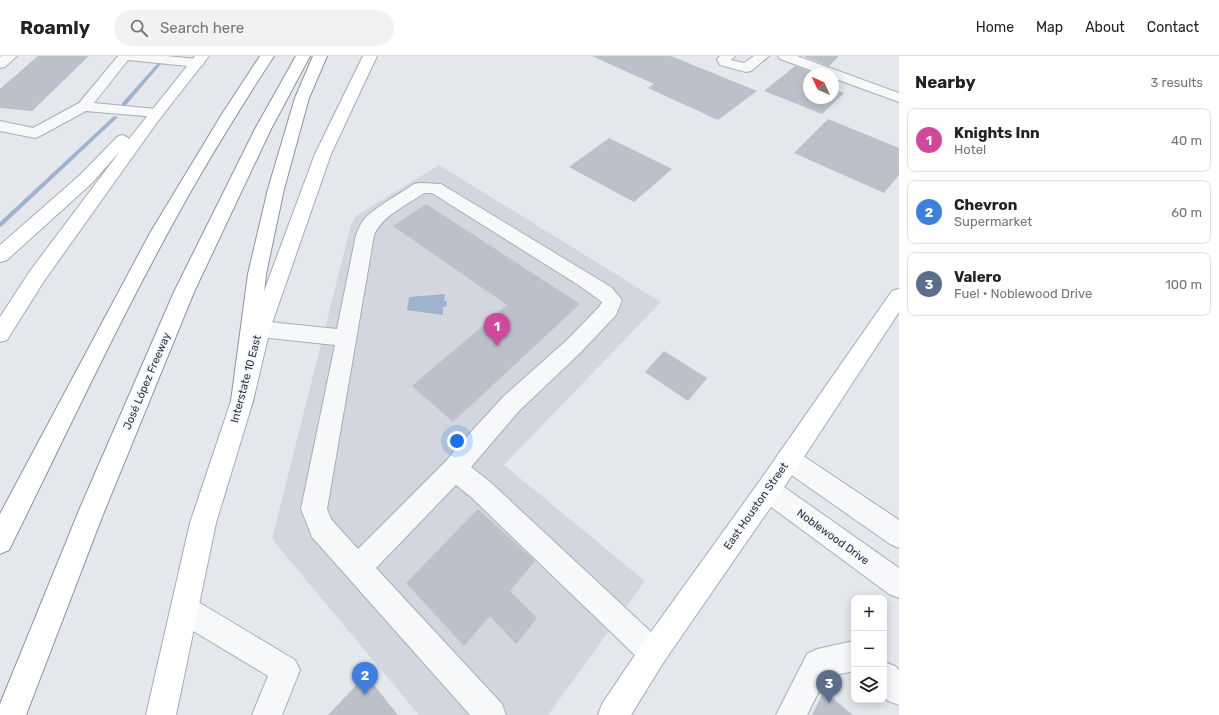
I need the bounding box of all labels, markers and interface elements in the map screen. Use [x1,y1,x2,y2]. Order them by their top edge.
search box [114,10,394,46]
text: Roamly [20,16,90,39]
icon: search [128,17,150,39]
text: Search here [160,19,244,37]
text: Home [976,19,1014,36]
text: Map [1036,19,1063,36]
text: About [1085,19,1125,36]
text: Contact [1147,19,1199,36]
north arrow [803,68,839,104]
text: Nearby [915,72,976,92]
text: 3 results [1151,75,1203,90]
text: Knights Inn [954,124,1040,142]
text: 1 [926,133,932,148]
text: 40 m [1171,133,1202,148]
text: Hotel [954,142,986,157]
text: Chevron [954,196,1017,214]
text: 2 [925,205,933,220]
text: 60 m [1171,205,1202,220]
text: Supermarket [954,214,1032,229]
text: Valero [954,268,1001,286]
text: 3 [925,277,933,292]
text: 100 m [1165,277,1202,292]
text: Fuel · Noblewood Drive [954,286,1092,301]
pin: 1 [484,313,510,346]
street label: José López Freeway [121,330,173,432]
street label: Interstate 10 East [228,333,264,424]
your location [447,431,467,451]
street label: East Houston Street [721,459,791,552]
street label: Noblewood Drive [794,506,872,568]
map controls [851,595,887,703]
button: + [851,595,887,631]
button: − [851,631,887,667]
pin: 2 [352,662,378,695]
button: layers [851,667,887,703]
pin: 3 [816,670,842,703]

